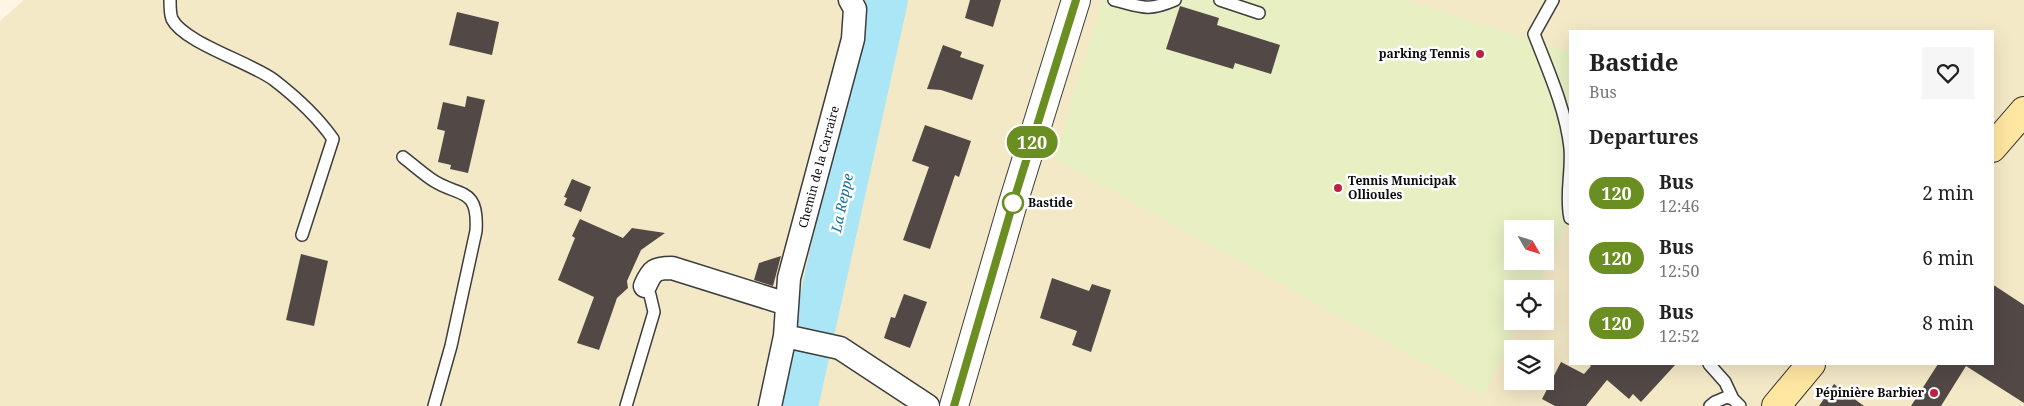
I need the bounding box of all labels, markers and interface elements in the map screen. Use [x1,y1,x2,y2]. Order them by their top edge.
place label: parking Tennis [1379,45,1470,62]
text: Bastide [1589,45,1679,78]
button: heart [1922,47,1974,99]
marker: parking Tennis [1474,48,1486,60]
text: Bus [1589,81,1617,103]
street label: Chemin de la Carraire [794,104,843,230]
text: Departures [1589,124,1698,150]
line badge: 120 [1003,126,1061,158]
text: 120 [1017,130,1047,154]
text: Bus [1659,169,1694,195]
water label: La Reppe [826,172,857,235]
place label: Tennis Municipak Ollioules [1348,172,1457,203]
text: 2 min [1922,180,1974,206]
text: 120 [1601,181,1632,205]
marker: Tennis Municipak Ollioules [1332,182,1344,194]
marker: Bastide [1002,192,1024,214]
place label: Bastide [1028,194,1073,211]
text: 12:46 [1659,195,1699,217]
north arrow [1504,220,1554,270]
map controls [1504,220,1554,390]
text: Bus [1659,234,1694,260]
text: 6 min [1922,245,1974,271]
text: 120 [1601,246,1632,270]
text: 12:50 [1659,260,1699,282]
button: locate [1504,280,1554,330]
text: Bus [1659,299,1694,325]
text: 8 min [1922,310,1974,336]
text: 120 [1601,311,1632,335]
text: 12:52 [1659,325,1699,347]
button: layers [1504,340,1554,390]
place label: Pépinière Barbier [1815,384,1925,401]
marker: Pépinière Barbier [1928,387,1940,399]

